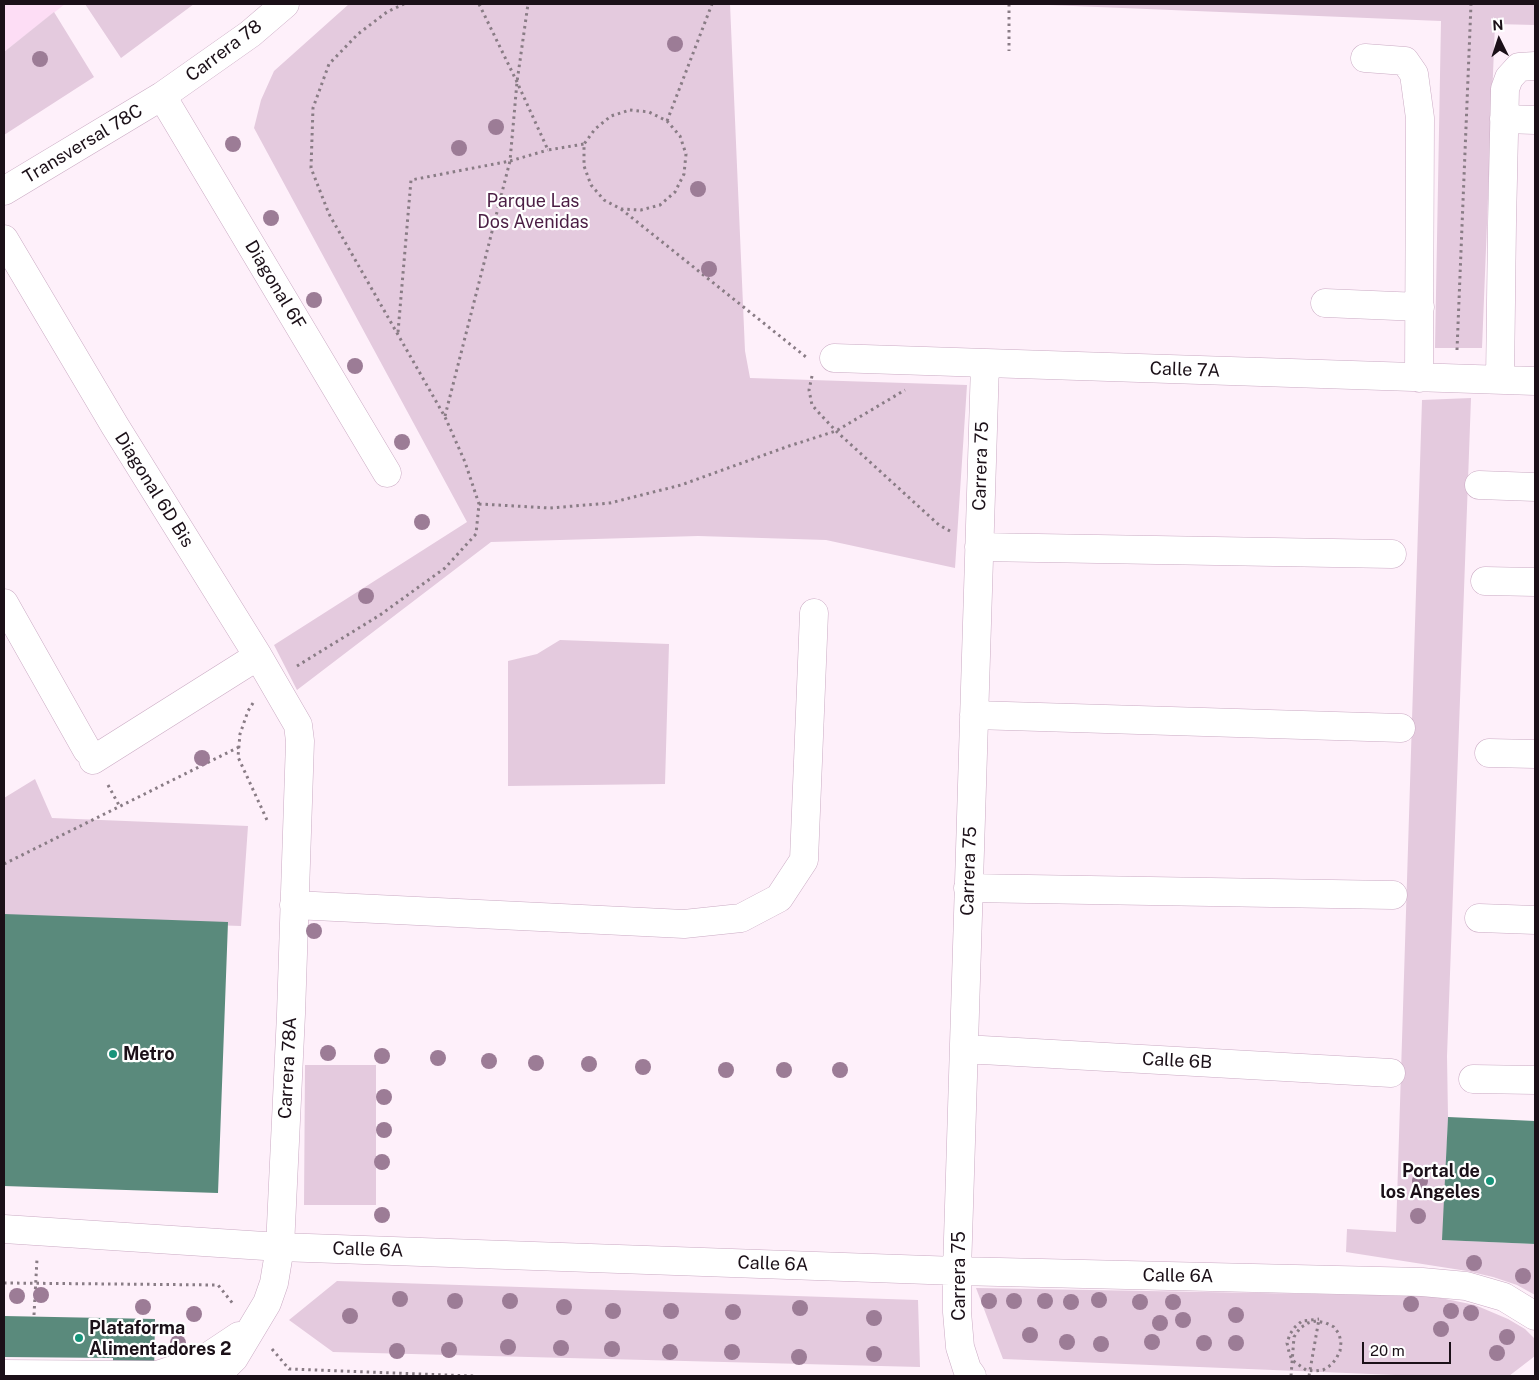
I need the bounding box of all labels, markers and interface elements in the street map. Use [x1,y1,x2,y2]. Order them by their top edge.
street label: Carrera 78 [182,15,266,87]
north arrow [1474,15,1524,65]
text: N [1492,17,1504,33]
street label: Transversal 78C [19,100,147,188]
park label: Parque Las Dos Avenidas [477,190,589,232]
street label: Diagonal 6F [240,237,310,333]
street label: Calle 7A [1149,358,1221,382]
street label: Carrera 75 [969,421,993,511]
street label: Diagonal 6D Bis [110,428,198,552]
street label: Carrera 75 [957,826,981,916]
street label: Carrera 78A [275,1016,301,1120]
place label: Metro [123,1043,175,1065]
marker: Metro [107,1048,119,1060]
street label: Calle 6B [1141,1048,1213,1074]
place label: Portal de los Angeles [1380,1160,1480,1202]
marker: Portal de los Angeles [1484,1175,1496,1187]
street label: Carrera 75 [948,1231,970,1321]
street label: Calle 6A [332,1238,404,1262]
street label: Calle 6A [737,1252,809,1276]
street label: Calle 6A [1142,1265,1214,1287]
place label: Plataforma Alimentadores 2 [89,1317,231,1360]
marker: Plataforma Alimentadores 2 [73,1332,85,1344]
scale bar [1364,1332,1453,1364]
text: 20 m [1370,1342,1405,1359]

